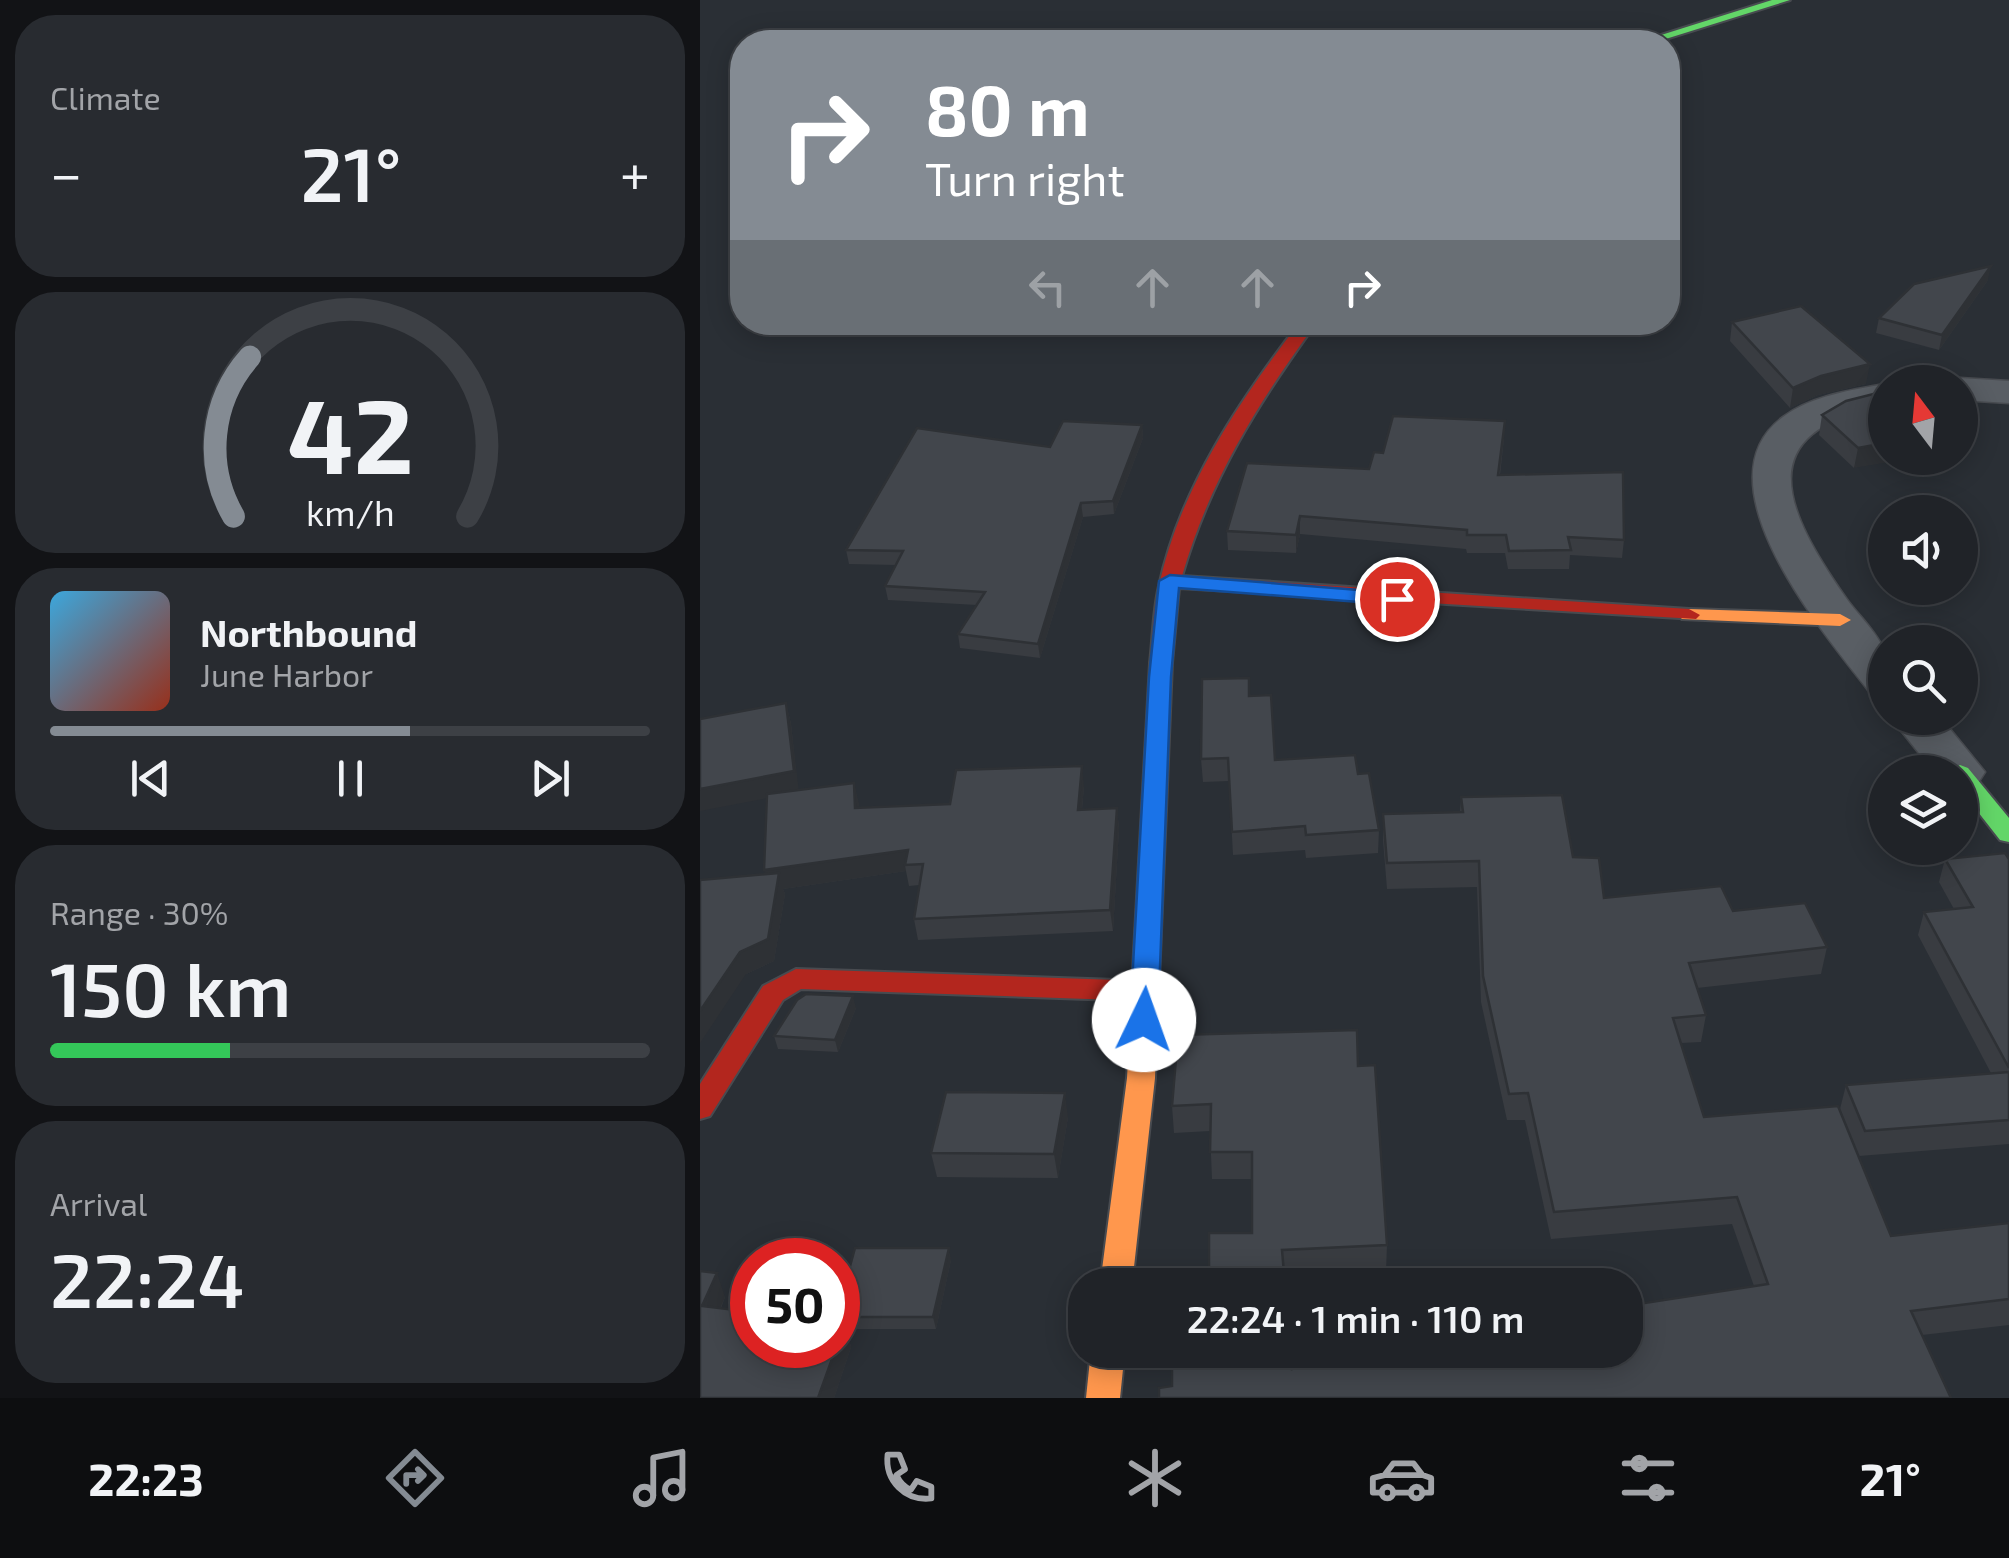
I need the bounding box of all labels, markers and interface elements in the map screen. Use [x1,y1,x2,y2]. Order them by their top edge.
text: 80 m [925,66,1090,150]
icon: right [760,70,890,200]
text: Climate [50,78,161,116]
text: 21° [301,127,401,217]
text: − [50,139,82,205]
text: + [620,139,650,205]
text: Turn right [925,151,1125,205]
icon: left [1020,260,1075,315]
icon: ahead [1125,260,1180,315]
icon: ahead [1230,260,1285,315]
icon: right [1335,260,1390,315]
north arrow [1868,365,1978,475]
map controls [1868,365,1978,865]
text: 42 [287,370,413,495]
text: km/h [306,490,394,533]
button: sound [1868,495,1978,605]
pin [1355,557,1440,642]
icon: arrive [1370,572,1425,627]
text: Northbound [200,609,418,655]
button: search [1868,625,1978,735]
text: June Harbor [200,655,373,693]
icon: previous [123,751,178,806]
icon: pause [323,751,378,806]
icon: next [523,751,578,806]
button: layers [1868,755,1978,865]
text: Range · 30% [50,893,228,931]
text: 150 km [50,942,291,1032]
position arrow [1092,968,1196,1072]
text: Arrival [50,1184,147,1222]
text: 22:24 [50,1233,245,1323]
speed limit sign: 50 [730,1238,860,1368]
text: 22:24 · 1 min · 110 m [1187,1295,1524,1341]
icon: directions [380,1443,450,1513]
icon: music [627,1443,697,1513]
icon: phone [873,1443,943,1513]
icon: climate [1120,1443,1190,1513]
icon: car [1367,1443,1437,1513]
icon: filters [1613,1443,1683,1513]
text: 22:23 [88,1451,204,1505]
text: 21° [1860,1451,1921,1505]

